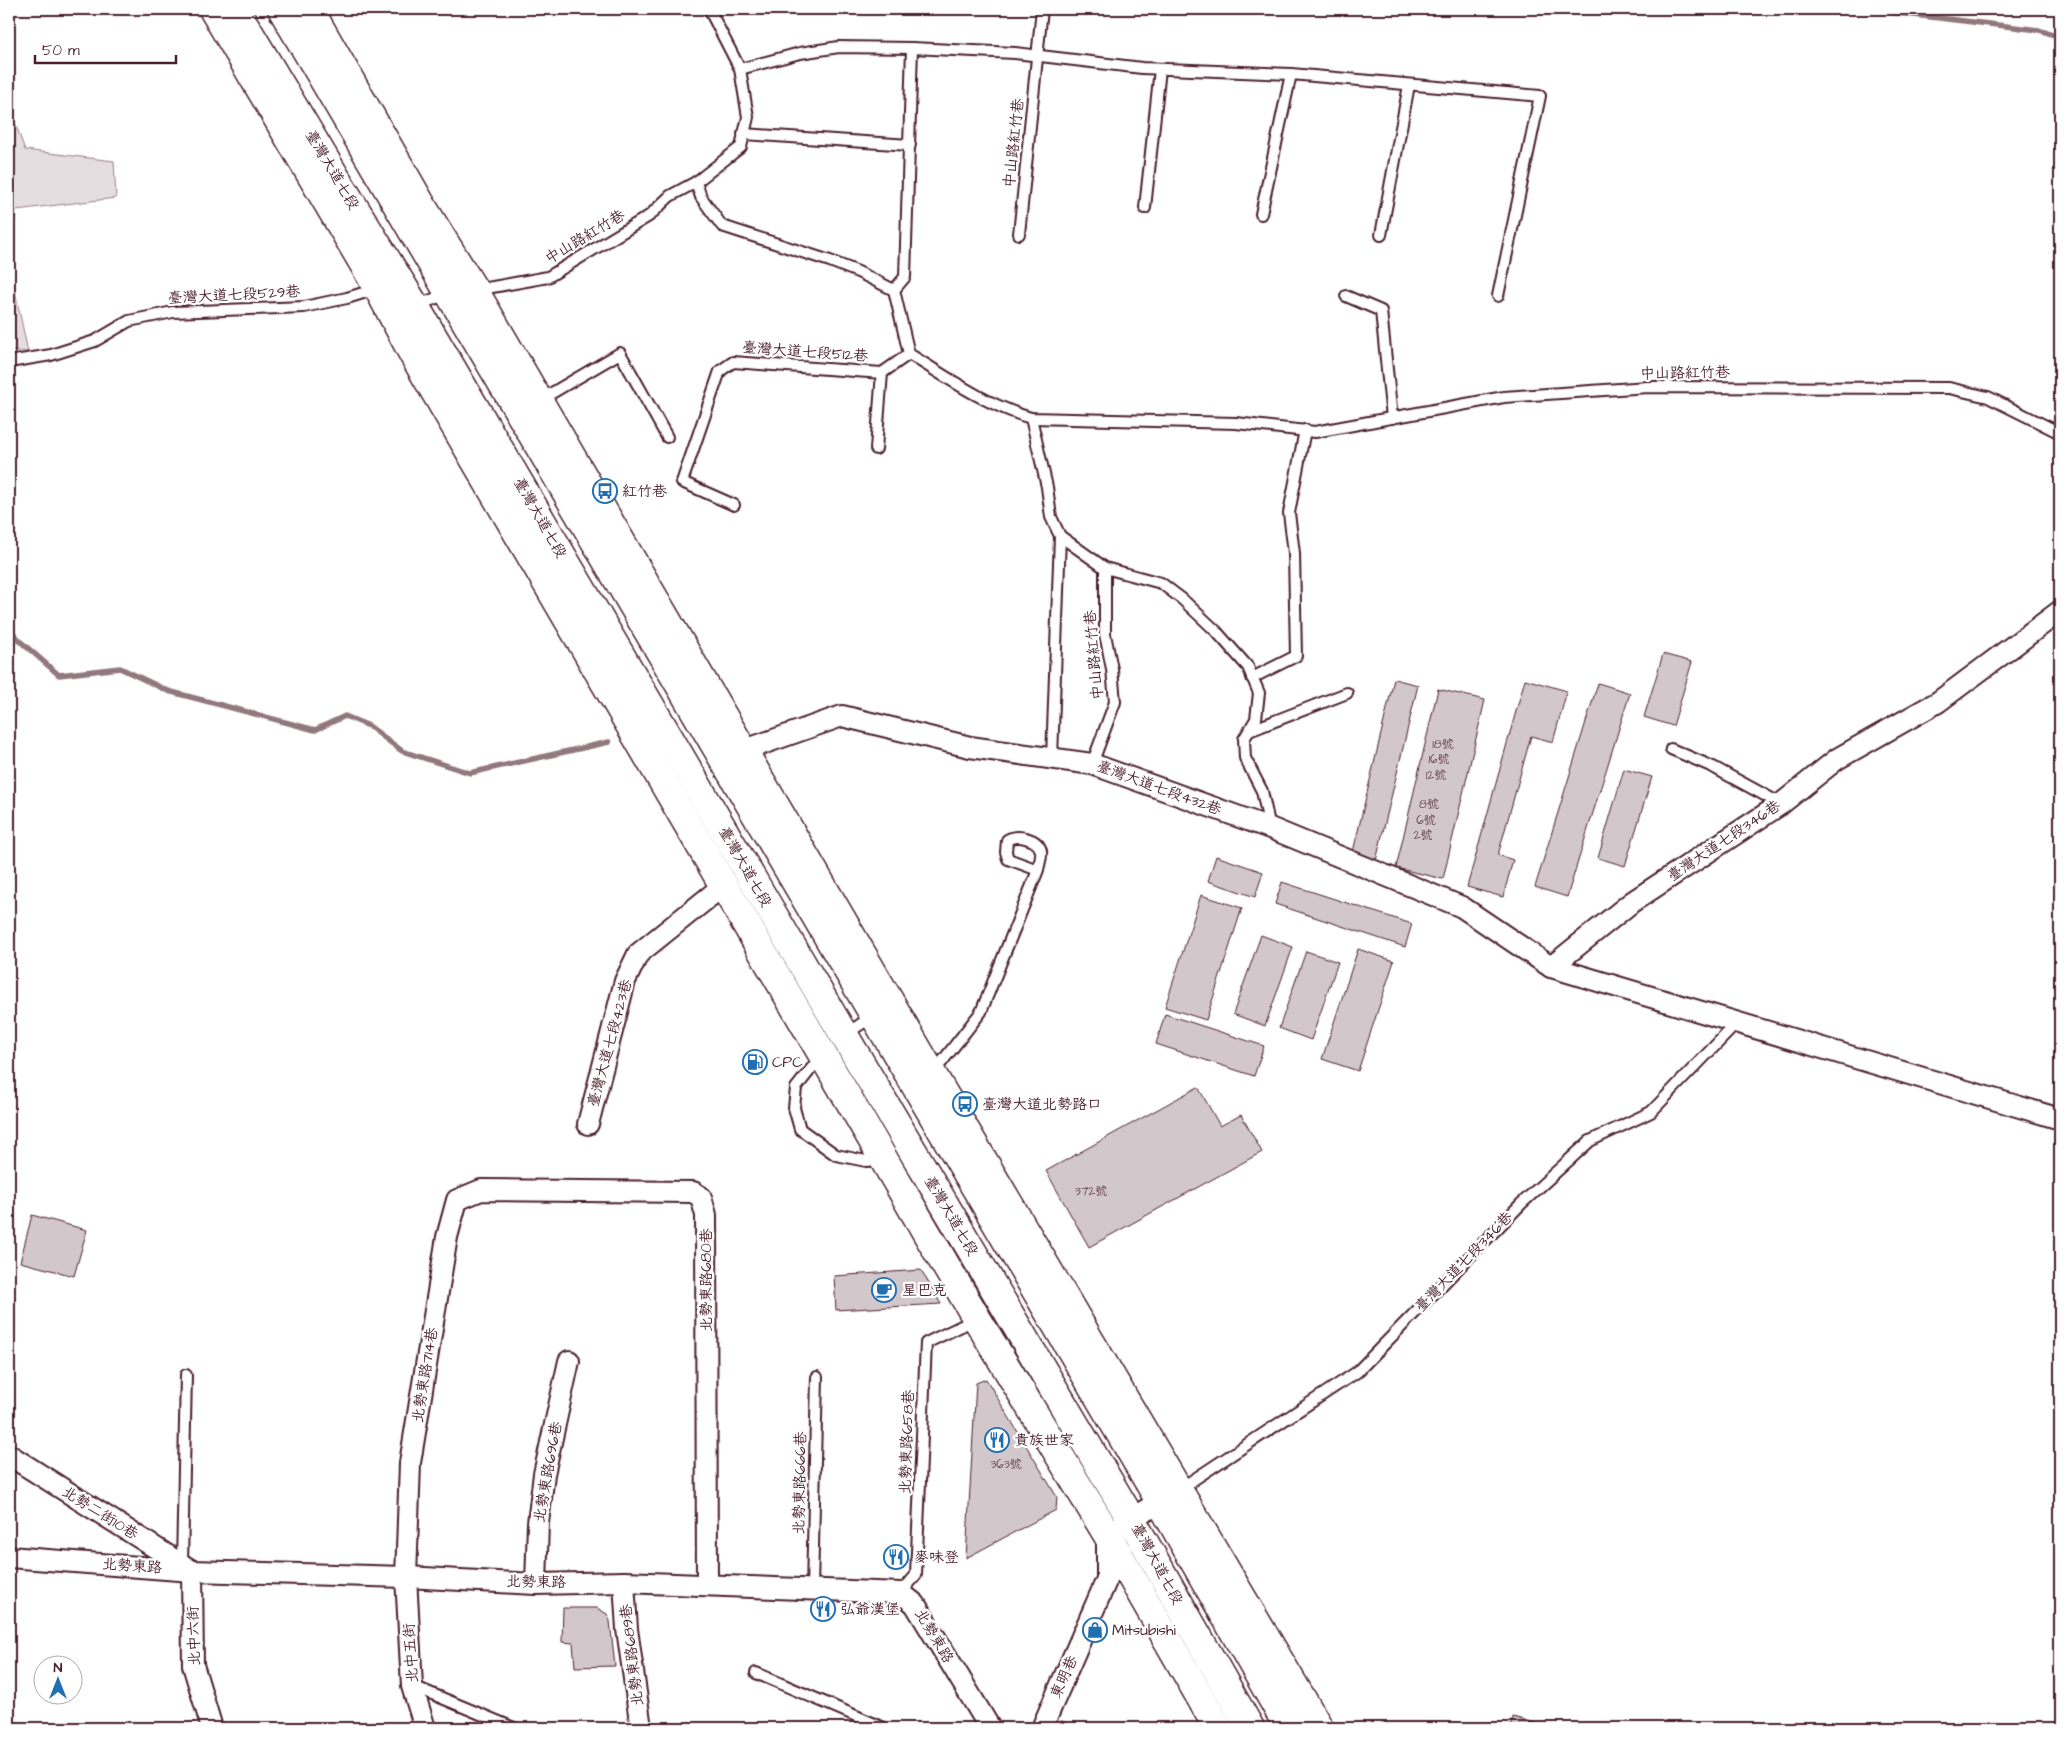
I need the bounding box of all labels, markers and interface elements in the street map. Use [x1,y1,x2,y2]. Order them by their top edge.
scale bar [35,32,176,64]
text: 50 m [42,40,80,61]
street label: 中山路紅竹巷 [999,97,1029,189]
street label: 臺灣大道七段 [300,126,364,214]
street label: 中山路紅竹巷 [541,205,629,269]
street label: 臺灣大道七段529巷 [167,281,301,309]
street label: 臺灣大道七段512巷 [741,337,869,367]
street label: 中山路紅竹巷 [1640,362,1730,384]
street label: 臺灣大道七段 [508,474,572,562]
bus stop icon: 紅竹巷 [592,478,618,504]
place label: 紅竹巷 [622,481,667,502]
street label: 中山路紅竹巷 [1080,609,1108,701]
house number: 18號 [1432,736,1454,753]
house number: 16號 [1428,751,1450,768]
street label: 臺灣大道七段432巷 [1094,756,1224,820]
house number: 12號 [1426,767,1446,784]
street label: 臺灣大道七段346巷 [1663,795,1785,887]
house number: 8號 [1419,796,1439,813]
house number: 6號 [1416,812,1436,829]
street label: 臺灣大道七段 [713,823,777,911]
house number: 2號 [1414,827,1432,844]
street label: 臺灣大道七段423巷 [583,977,637,1109]
fuel station icon: CPC [742,1049,768,1075]
place label: CPC [772,1052,803,1073]
bus stop icon: 臺灣大道北勢路口 [952,1091,978,1117]
place label: 臺灣大道北勢路口 [982,1094,1102,1115]
street label: 臺灣大道七段 [919,1172,983,1260]
house number: 372號 [1075,1183,1107,1200]
street label: 臺灣大道七段346巷 [1411,1207,1517,1317]
street label: 北勢東路680巷 [696,1228,717,1332]
cafe icon: 星巴克 [871,1277,897,1303]
place label: 星巴克 [902,1280,947,1301]
street label: 北勢東路714巷 [407,1326,443,1424]
street label: 北勢東路658巷 [895,1389,919,1495]
street label: 北勢東路696巷 [529,1420,567,1524]
restaurant icon: 貴族世家 [984,1427,1010,1453]
place label: 貴族世家 [1014,1430,1074,1451]
street label: 北勢東路666巷 [789,1431,811,1535]
house number: 363號 [990,1456,1022,1473]
street label: 北勢二街10巷 [58,1481,142,1545]
street label: 臺灣大道七段 [1126,1520,1188,1608]
restaurant icon: 麥味登 [883,1544,909,1570]
place label: 麥味登 [914,1547,959,1568]
street label: 北勢東路 [101,1553,163,1579]
street label: 北勢東路 [506,1571,566,1593]
restaurant icon: 弘爺漢堡 [810,1596,836,1622]
place label: 弘爺漢堡 [840,1599,900,1620]
street label: 北勢東路689巷 [615,1603,649,1707]
street label: 北勢東路 [910,1605,958,1667]
street label: 北中六街 [182,1606,206,1666]
shop icon: Mitsubishi [1082,1617,1108,1643]
place label: Mitsubishi [1112,1620,1177,1641]
street label: 北中五街 [398,1622,424,1684]
street label: 東明巷 [1045,1652,1083,1702]
north arrow [32,1654,82,1704]
text: N [54,1658,63,1678]

